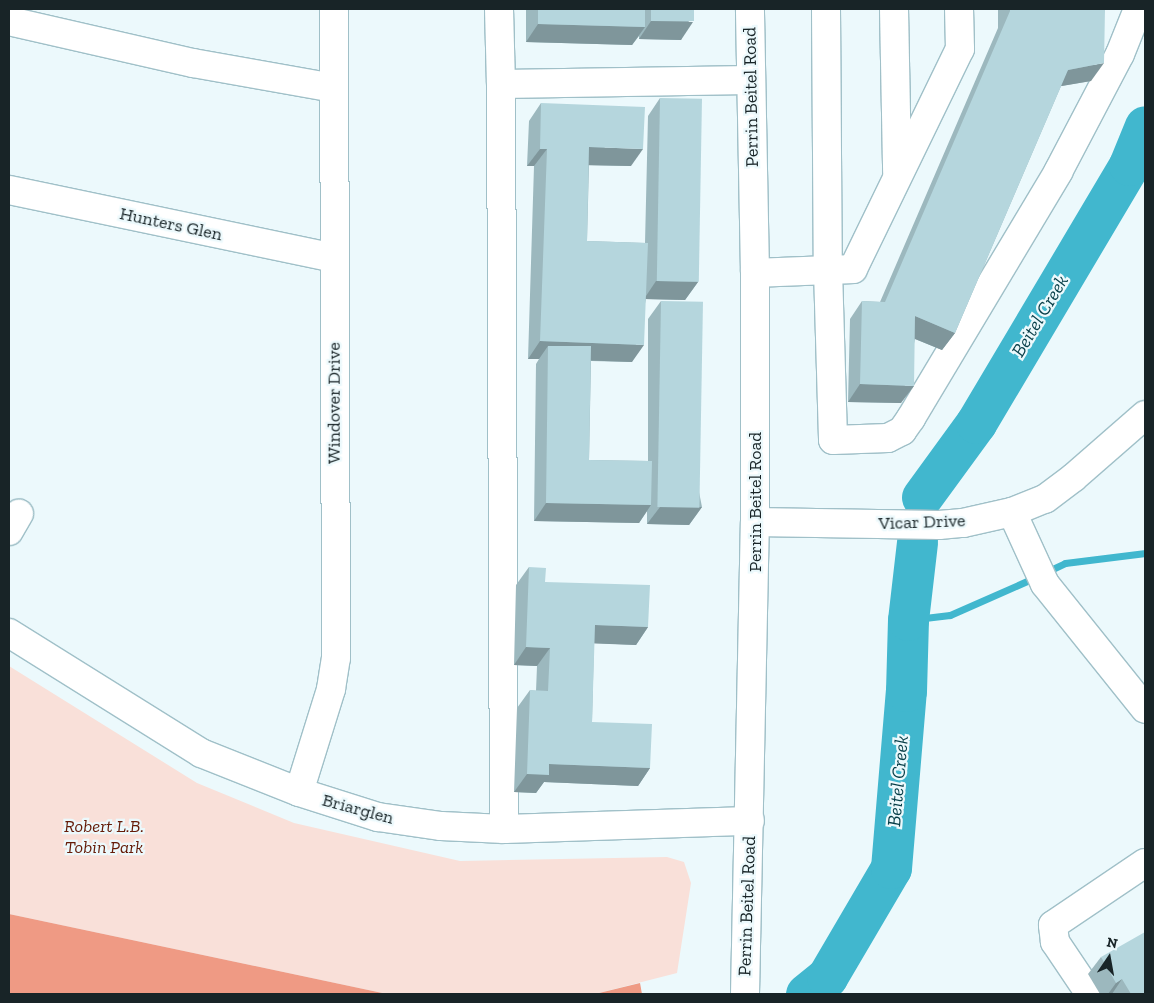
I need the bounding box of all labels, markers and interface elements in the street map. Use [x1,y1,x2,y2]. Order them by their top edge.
street label: Perrin Beitel Road [739,27,763,167]
street label: Hunters Glen [118,203,224,245]
water label: Beitel Creek [1007,271,1073,361]
street label: Windover Drive [323,342,345,464]
street label: Perrin Beitel Road [744,432,766,572]
street label: Vicar Drive [878,510,966,534]
water label: Beitel Creek [883,735,913,827]
street label: Briarglen [320,789,396,829]
park label: Robert L.B. Tobin Park [64,816,144,859]
street label: Perrin Beitel Road [734,836,760,976]
north arrow [1084,933,1134,983]
text: N [1105,933,1119,952]

